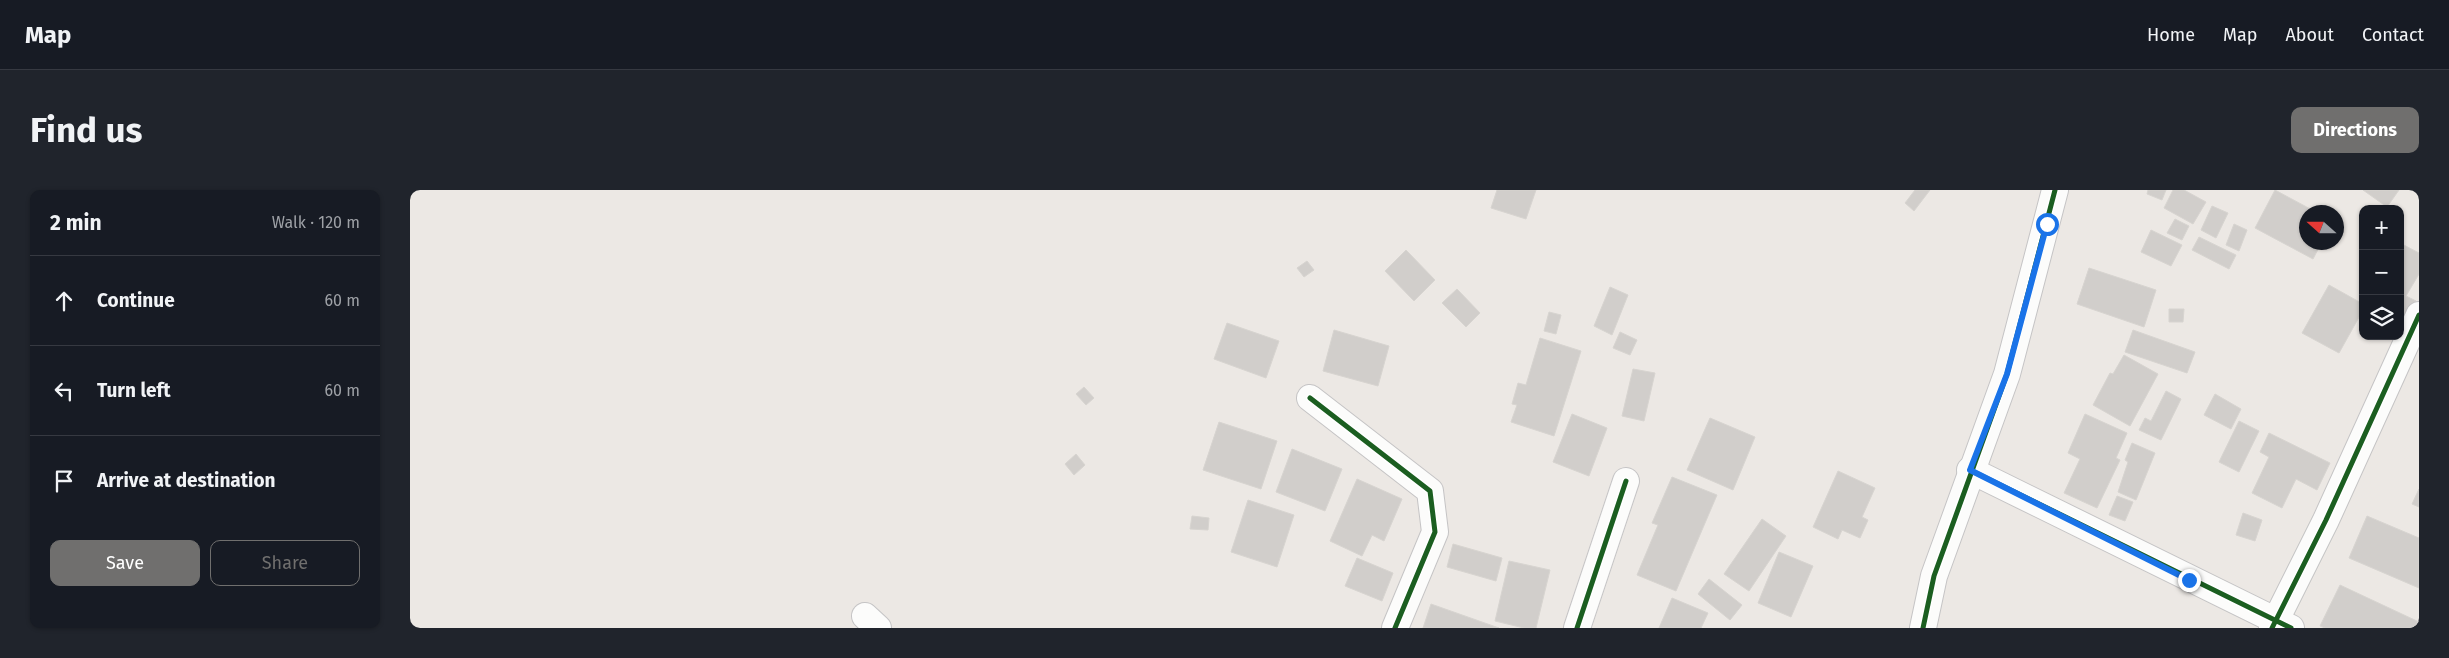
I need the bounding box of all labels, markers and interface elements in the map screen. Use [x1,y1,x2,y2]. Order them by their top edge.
text: Map [25,21,71,49]
text: Home [2147,24,2195,46]
text: Map [2223,24,2257,46]
text: About [2285,24,2334,46]
text: Contact [2362,24,2424,46]
button: Directions [2291,107,2419,153]
text: Find us [30,109,142,151]
north arrow [2299,205,2344,250]
map controls [2359,205,2404,340]
button: + [2359,205,2404,250]
text: 2 min [50,210,102,236]
text: Walk · 120 m [272,213,360,232]
route start [2036,213,2059,236]
button: − [2359,250,2404,295]
icon: ahead [50,287,78,315]
text: Continue [97,289,175,312]
text: 60 m [325,291,360,310]
button: layers [2359,295,2404,340]
icon: left [50,377,78,405]
text: Turn left [97,379,171,402]
text: 60 m [325,381,360,400]
icon: arrive [50,467,78,495]
text: Arrive at destination [97,469,276,492]
button: Save [50,540,200,586]
button: Share [210,540,360,586]
route end [2178,569,2201,592]

